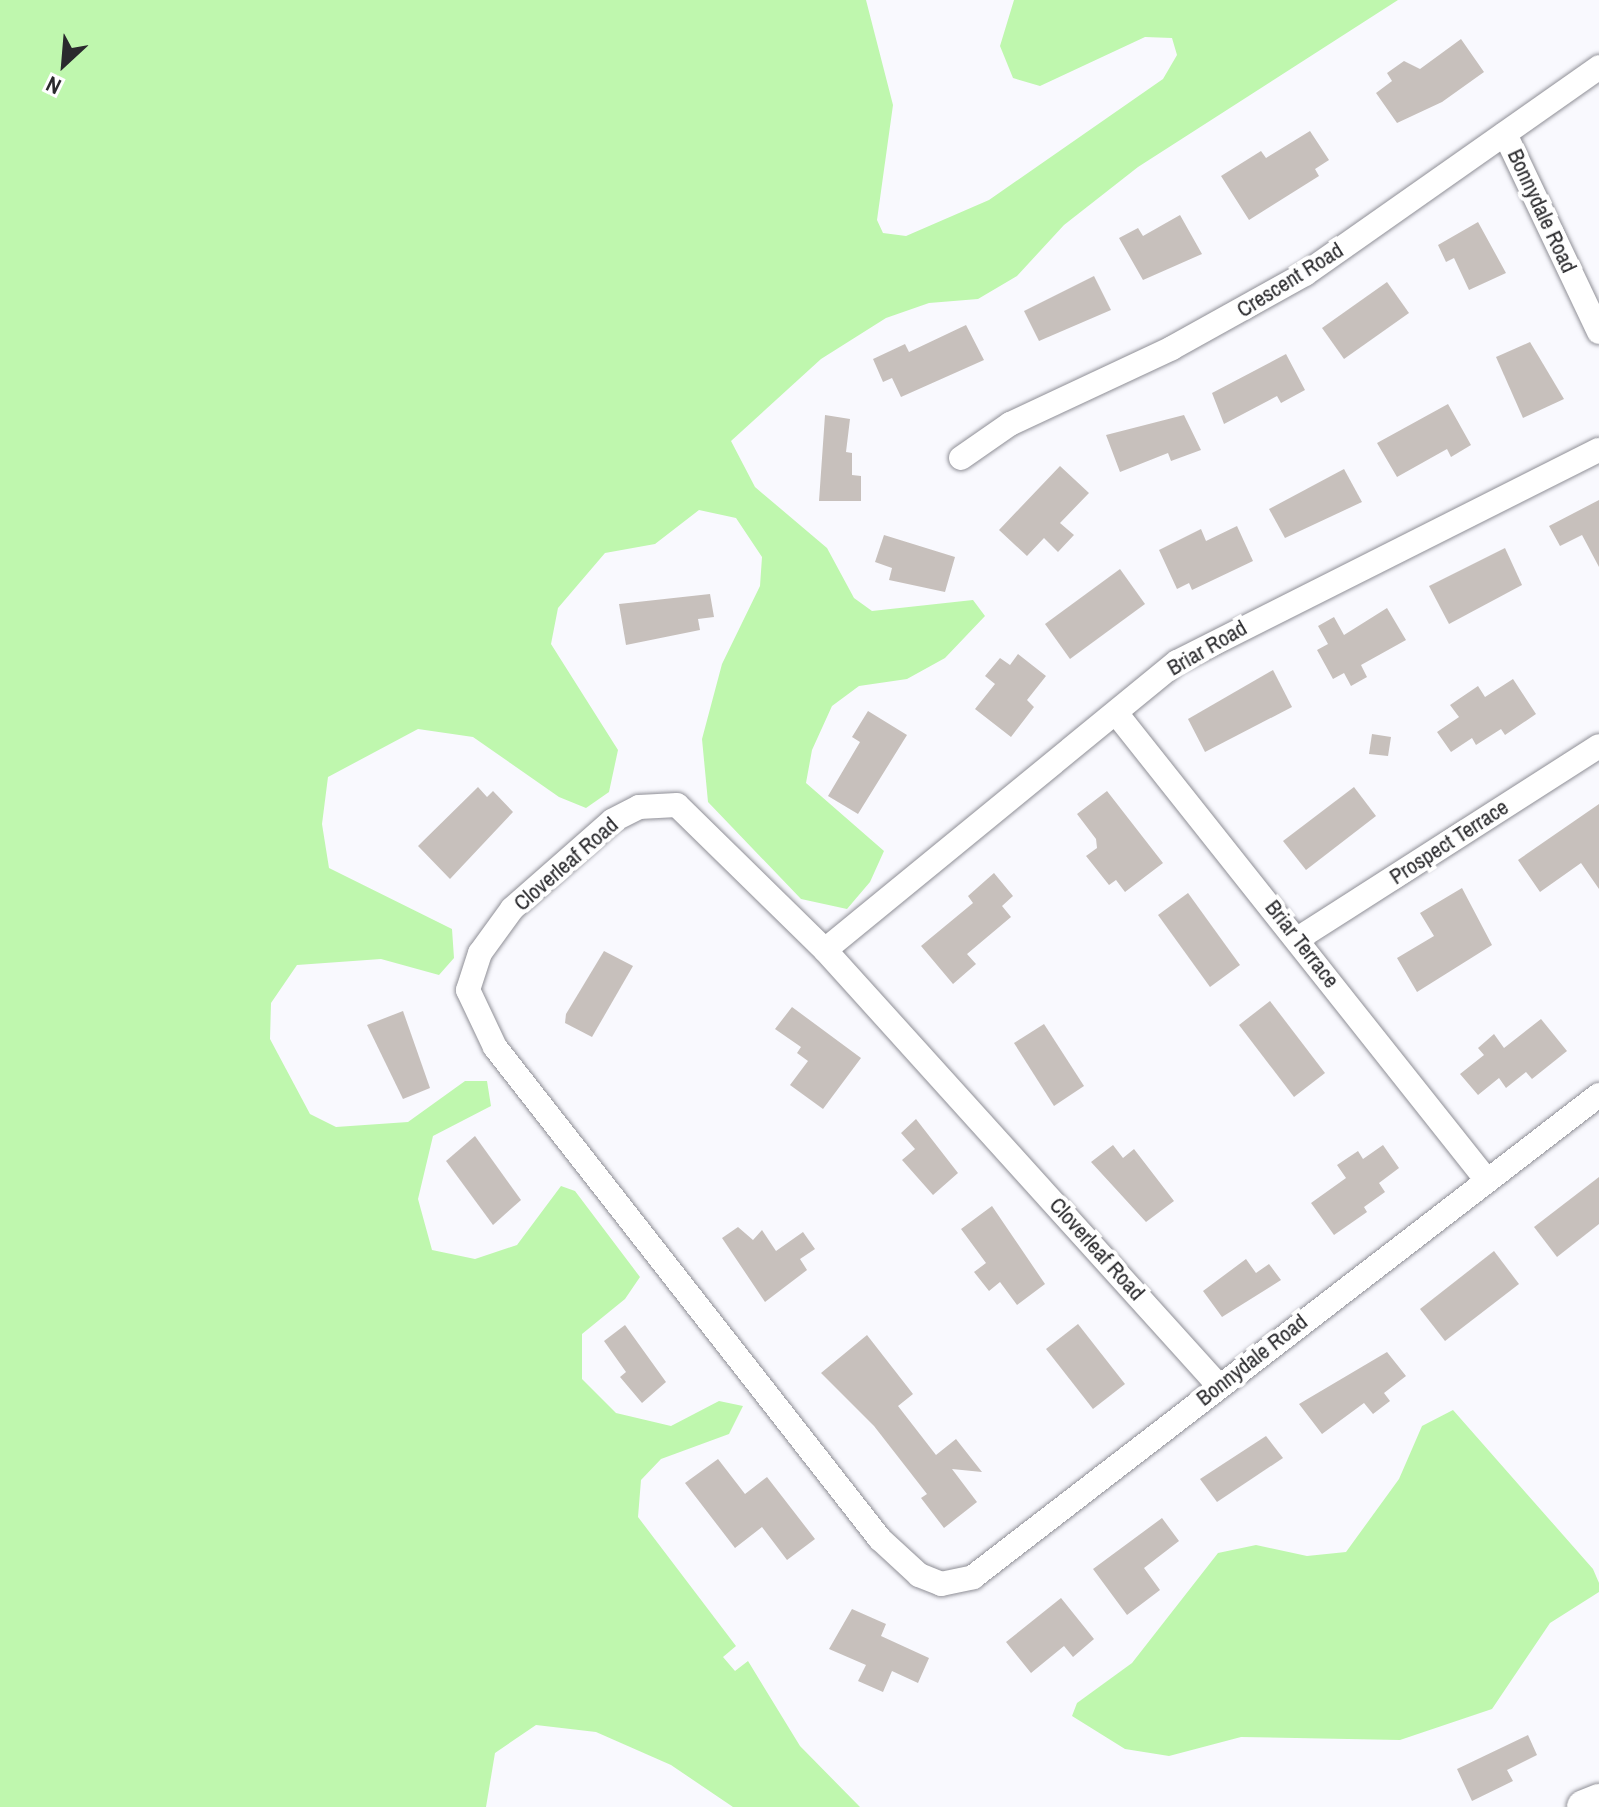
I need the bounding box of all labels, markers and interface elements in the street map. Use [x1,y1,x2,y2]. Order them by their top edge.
north arrow [24,24,104,104]
text: N [41,69,66,102]
street label: Bonnydale Road [1502,145,1582,277]
street label: Crescent Road [1232,237,1348,323]
street label: Briar Road [1163,615,1251,681]
street label: Prospect Terrace [1385,794,1513,890]
street label: Cloverleaf Road [509,812,623,916]
street label: Briar Terrace [1260,895,1344,993]
street label: Cloverleaf Road [1044,1192,1150,1306]
street label: Bonnydale Road [1191,1309,1313,1411]

